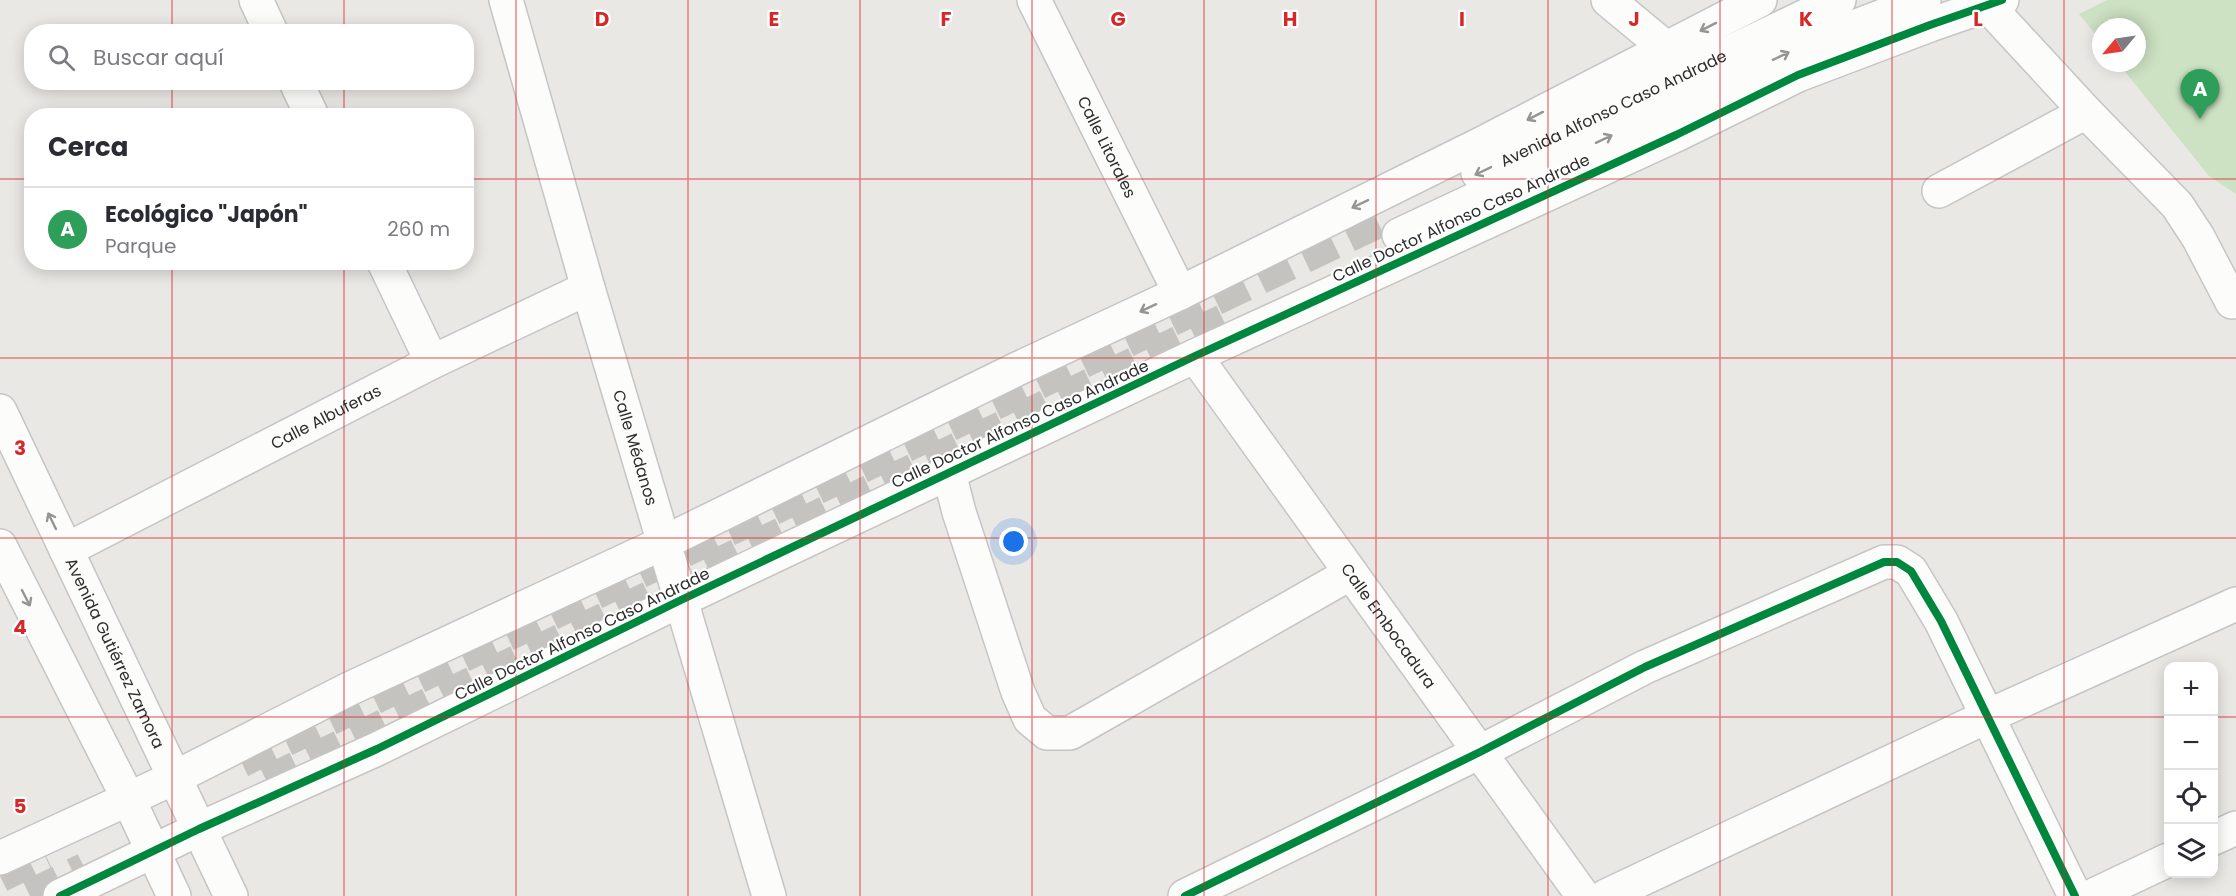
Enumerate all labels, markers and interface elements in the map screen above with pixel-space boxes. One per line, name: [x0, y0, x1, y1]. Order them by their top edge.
text: D: [595, 5, 609, 33]
text: E: [769, 5, 779, 33]
text: F: [941, 5, 952, 33]
text: G: [1110, 5, 1126, 33]
text: H: [1283, 5, 1297, 33]
text: I: [1459, 5, 1465, 33]
text: J: [1628, 5, 1640, 33]
text: K: [1799, 5, 1813, 33]
text: L: [1973, 5, 1983, 33]
north arrow: [2092, 18, 2146, 72]
one-way arrow: [1700, 21, 1717, 33]
search box: [24, 24, 474, 90]
icon: search: [45, 41, 78, 74]
text: Buscar aquí: [93, 42, 224, 73]
street label: Avenida Alfonso Caso Andrade: [1496, 44, 1730, 172]
one-way arrow: [1771, 50, 1789, 62]
pin: A: [2180, 70, 2220, 119]
street label: Calle Litorales: [1072, 92, 1142, 202]
one-way arrow: [1526, 111, 1544, 123]
text: Cerca: [48, 129, 128, 165]
one-way arrow: [1595, 133, 1613, 145]
street label: Calle Doctor Alfonso Caso Andrade: [1329, 148, 1593, 288]
one-way arrow: [1475, 165, 1493, 177]
text: Ecológico "Japón": [105, 199, 308, 230]
one-way arrow: [1352, 199, 1370, 210]
text: A: [60, 215, 75, 243]
text: 260 m: [387, 215, 450, 243]
text: Parque: [105, 232, 176, 260]
one-way arrow: [1139, 303, 1157, 315]
street label: Calle Doctor Alfonso Caso Andrade: [888, 354, 1152, 494]
street label: Calle Albuferas: [266, 379, 385, 455]
street label: Calle Médanos: [607, 387, 664, 508]
text: 3: [14, 434, 26, 462]
one-way arrow: [46, 512, 58, 530]
your location: [999, 527, 1028, 556]
street label: Avenida Gutiérrez Zamora: [60, 554, 170, 752]
street label: Calle Embocadura: [1336, 558, 1442, 693]
street label: Calle Doctor Alfonso Caso Andrade: [450, 562, 714, 706]
one-way arrow: [20, 589, 32, 606]
text: 4: [13, 613, 27, 641]
map controls: [2164, 662, 2218, 878]
button: +: [2164, 662, 2218, 716]
button: −: [2164, 716, 2218, 770]
button: locate: [2164, 770, 2218, 824]
text: 5: [14, 792, 27, 820]
button: layers: [2164, 824, 2218, 878]

